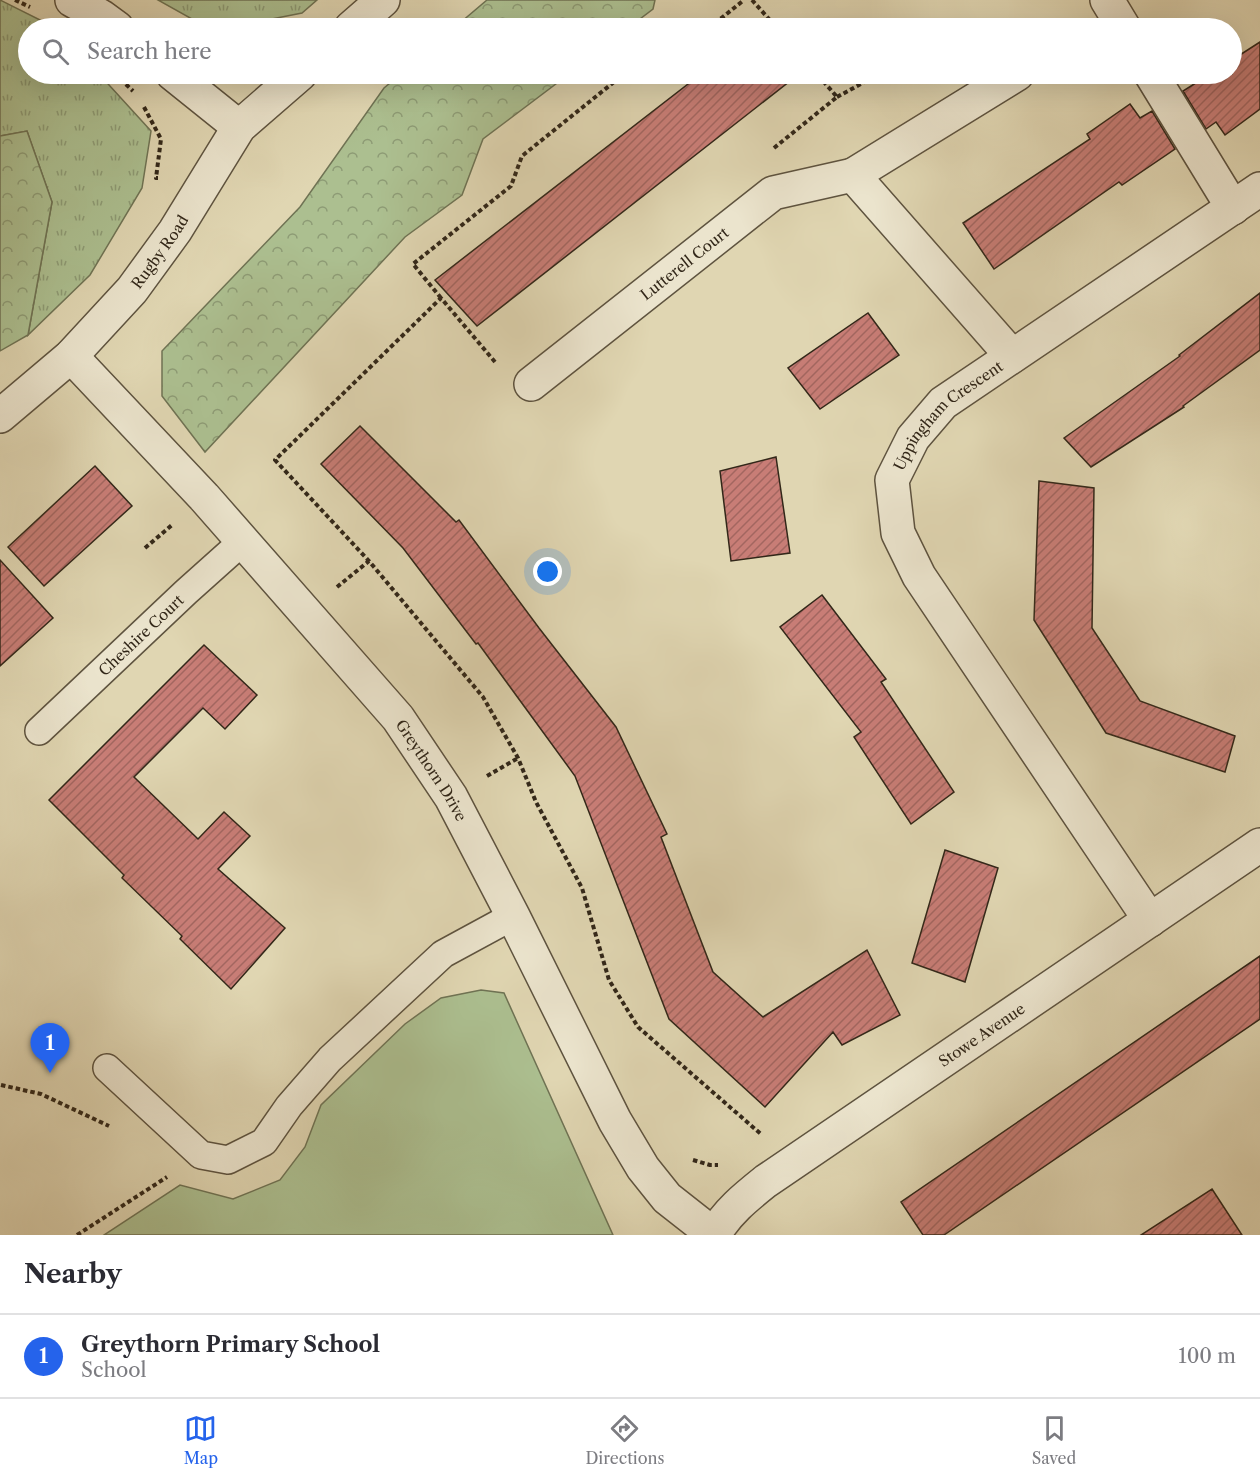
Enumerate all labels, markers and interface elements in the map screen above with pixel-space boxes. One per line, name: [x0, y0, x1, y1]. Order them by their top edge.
search box: [18, 18, 1242, 84]
icon: search: [39, 35, 72, 68]
text: Search here: [87, 38, 212, 65]
street label: Rugby Road: [127, 211, 192, 292]
street label: Lutterell Court: [636, 222, 733, 304]
street label: Uppingham Crescent: [889, 356, 1007, 473]
your location: [533, 557, 562, 586]
street label: Cheshire Court: [94, 590, 188, 680]
street label: Greythorn Drive: [392, 716, 471, 824]
street label: Stowe Avenue: [935, 998, 1028, 1071]
pin: 1: [31, 1024, 70, 1073]
text: Nearby: [24, 1258, 122, 1290]
text: Greythorn Primary School: [81, 1331, 380, 1358]
text: 1: [39, 1344, 48, 1368]
text: 100 m: [1178, 1344, 1236, 1368]
text: School: [81, 1358, 146, 1382]
tab: Map: [184, 1412, 218, 1468]
tab: Directions: [585, 1412, 664, 1468]
tab: Saved: [1032, 1412, 1076, 1468]

